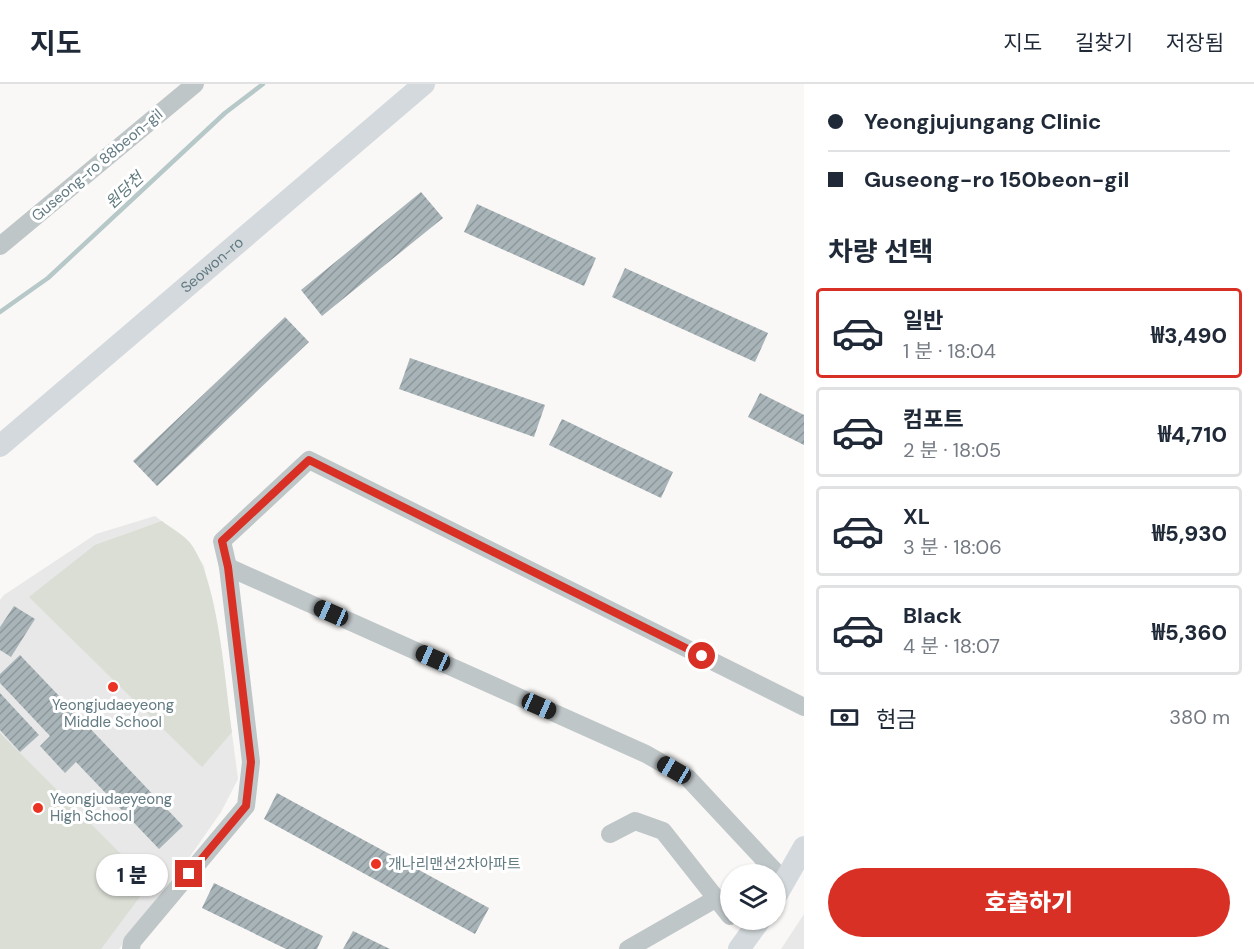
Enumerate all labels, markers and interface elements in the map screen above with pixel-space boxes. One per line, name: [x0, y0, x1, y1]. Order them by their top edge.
text: 지도: [30, 25, 82, 62]
text: 지도: [1003, 29, 1042, 57]
text: 길찾기: [1075, 29, 1133, 57]
text: 저장됨: [1166, 29, 1224, 57]
street label: Guseong-ro 88beon-gil: [27, 104, 167, 226]
text: Yeongjujungang Clinic: [864, 107, 1101, 136]
text: Guseong-ro 150beon-gil: [864, 165, 1129, 194]
water label: 원당천: [101, 166, 149, 213]
street label: Seowon-ro: [176, 232, 248, 297]
text: 차량 선택: [828, 234, 934, 269]
icon: car: [831, 306, 885, 360]
text: 일반: [903, 306, 943, 335]
text: ₩3,490: [1151, 321, 1227, 350]
text: 1 분 · 18:04: [903, 338, 996, 364]
icon: car: [831, 405, 885, 459]
text: 컴포트: [903, 405, 964, 434]
text: ₩4,710: [1158, 420, 1227, 449]
text: 2 분 · 18:05: [903, 437, 1001, 463]
text: XL: [903, 502, 930, 531]
icon: car: [831, 504, 885, 558]
text: ₩5,930: [1152, 519, 1227, 548]
text: 3 분 · 18:06: [903, 534, 1002, 560]
car: [311, 597, 351, 629]
text: Black: [903, 601, 962, 630]
icon: car: [831, 603, 885, 657]
text: ₩5,360: [1152, 618, 1227, 647]
text: 4 분 · 18:07: [903, 633, 1000, 659]
car: [413, 642, 453, 674]
route start: [688, 642, 715, 669]
marker: Yeongjudaeyeong Middle School: [106, 680, 120, 694]
car: [519, 690, 559, 722]
place label: Yeongjudaeyeong Middle School: [52, 695, 174, 732]
icon: cash: [828, 701, 861, 734]
text: 380 m: [1169, 704, 1230, 730]
text: 현금: [876, 705, 916, 734]
car: [654, 753, 694, 787]
place label: Yeongjudaeyeong High School: [50, 789, 172, 826]
marker: Yeongjudaeyeong High School: [31, 801, 45, 815]
callout: 1 분: [96, 853, 168, 895]
place label: 개나리맨션2차아파트: [388, 854, 521, 874]
marker: 개나리맨션2차아파트: [369, 857, 383, 871]
route end: [175, 860, 202, 887]
text: 1 분: [117, 862, 147, 888]
map controls: [720, 864, 786, 930]
button: layers: [720, 864, 786, 930]
button: 호출하기: [828, 868, 1230, 937]

